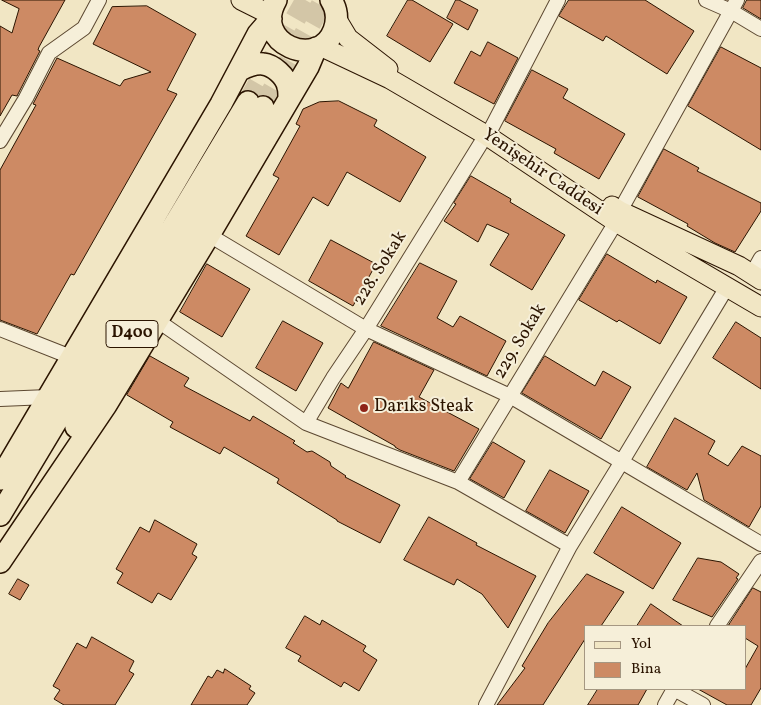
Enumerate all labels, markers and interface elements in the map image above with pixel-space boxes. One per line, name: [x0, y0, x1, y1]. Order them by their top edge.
street label: Yenişehir Caddesi: [478, 125, 606, 221]
street label: 228. Sokak: [350, 228, 412, 310]
street label: 229. Sokak: [490, 300, 552, 384]
road number: D400: [106, 320, 158, 348]
place label: Darıks Steak: [374, 397, 474, 419]
marker: Darıks Steak: [358, 402, 370, 414]
legend: [584, 625, 746, 690]
text: Yol: [631, 634, 651, 655]
text: Bina: [631, 659, 661, 680]

